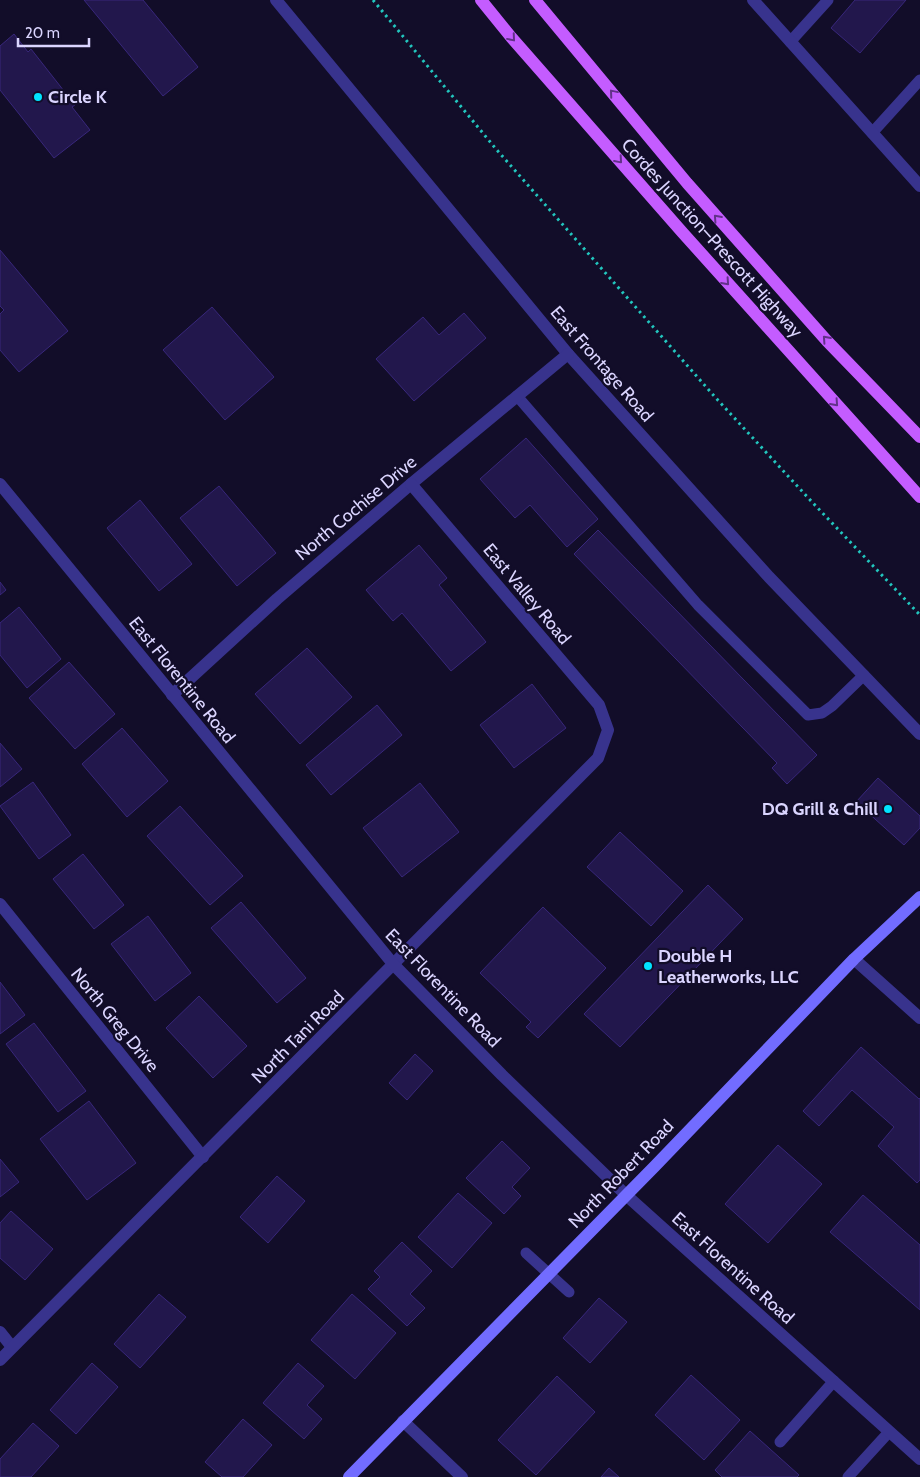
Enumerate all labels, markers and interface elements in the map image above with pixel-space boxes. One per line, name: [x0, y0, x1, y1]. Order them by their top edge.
scale bar: [18, 15, 89, 47]
text: 20 m: [25, 24, 60, 42]
one-way arrow: [506, 32, 515, 41]
place label: Circle K: [48, 86, 108, 108]
one-way arrow: [609, 90, 618, 99]
marker: Circle K: [32, 91, 44, 103]
street label: Cordes Junction–Prescott Highway: [617, 134, 807, 342]
one-way arrow: [613, 155, 622, 164]
one-way arrow: [714, 214, 723, 223]
one-way arrow: [721, 276, 729, 285]
street label: East Frontage Road: [546, 302, 658, 426]
one-way arrow: [823, 335, 832, 344]
one-way arrow: [829, 398, 838, 407]
street label: North Cochise Drive: [291, 451, 421, 565]
street label: East Valley Road: [478, 539, 576, 649]
street label: East Florentine Road: [124, 612, 240, 748]
place label: DQ Grill & Chill: [762, 798, 878, 820]
marker: DQ Grill & Chill: [882, 803, 894, 815]
street label: East Florentine Road: [381, 924, 505, 1052]
place label: Double H Leatherworks, LLC: [658, 945, 799, 988]
marker: Double H Leatherworks, LLC: [642, 960, 654, 972]
street label: North Greg Drive: [66, 963, 164, 1077]
street label: North Tani Road: [247, 986, 349, 1088]
street label: North Robert Road: [564, 1115, 678, 1233]
street label: East Florentine Road: [667, 1207, 799, 1329]

